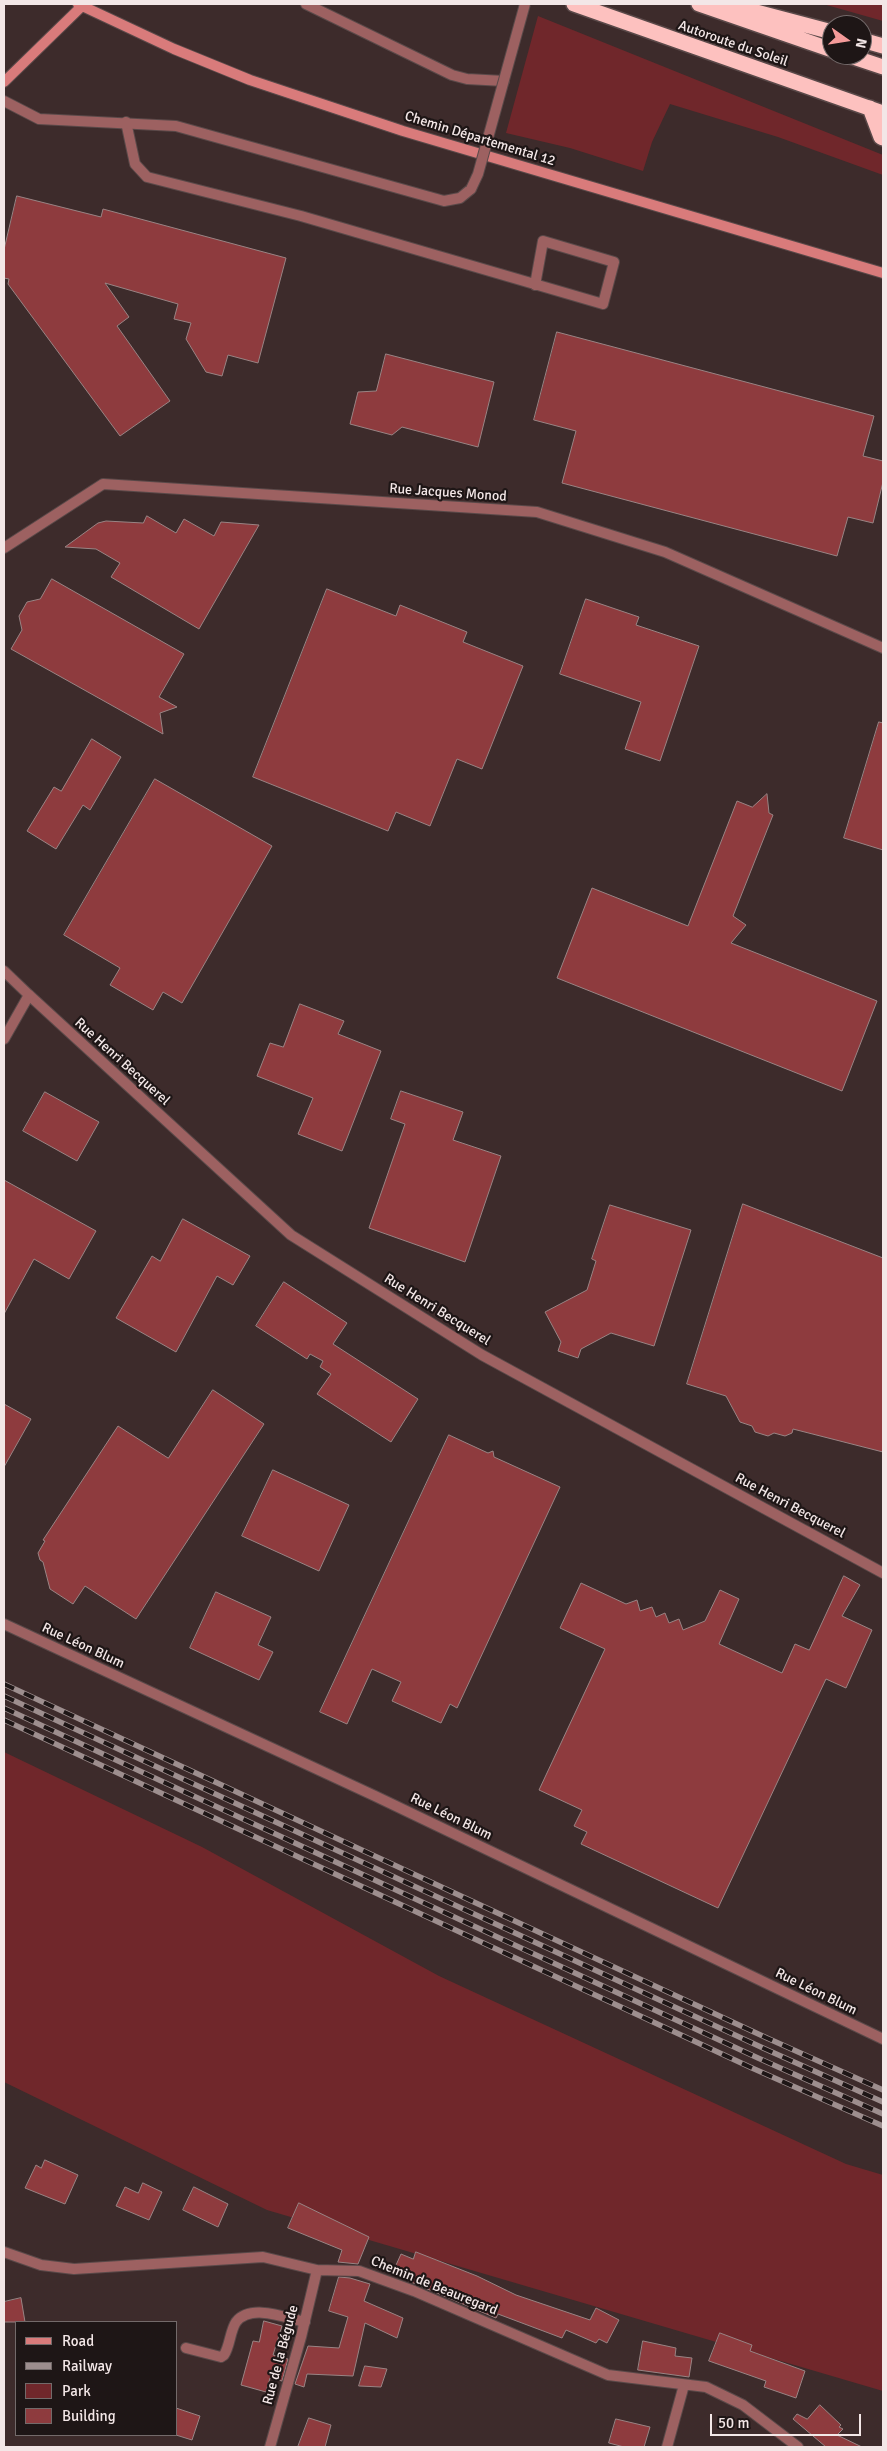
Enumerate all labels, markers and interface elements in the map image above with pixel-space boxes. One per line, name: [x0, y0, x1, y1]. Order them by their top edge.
north arrow: [822, 15, 872, 65]
street label: Autoroute du Soleil: [676, 17, 790, 71]
text: N: [852, 37, 871, 50]
street label: Chemin Départemental 12: [403, 108, 557, 170]
street label: Rue Jacques Monod: [389, 481, 507, 505]
street label: Rue Henri Becquerel: [71, 1015, 173, 1109]
street label: Rue Henri Becquerel: [381, 1270, 493, 1350]
street label: Rue Henri Becquerel: [732, 1470, 848, 1542]
street label: Rue Léon Blum: [39, 1620, 127, 1672]
street label: Rue Léon Blum: [407, 1790, 495, 1844]
street label: Rue Léon Blum: [772, 1965, 860, 2019]
street label: Chemin de Beauregard: [368, 2253, 500, 2319]
street label: Rue de la Bégude: [260, 2303, 302, 2407]
legend: [15, 2321, 178, 2436]
text: Road: [62, 2332, 94, 2350]
text: Railway: [62, 2357, 112, 2375]
text: Park: [62, 2382, 91, 2400]
scale bar: [712, 2404, 863, 2436]
text: Building: [62, 2407, 116, 2425]
text: 50 m: [718, 2414, 749, 2432]

